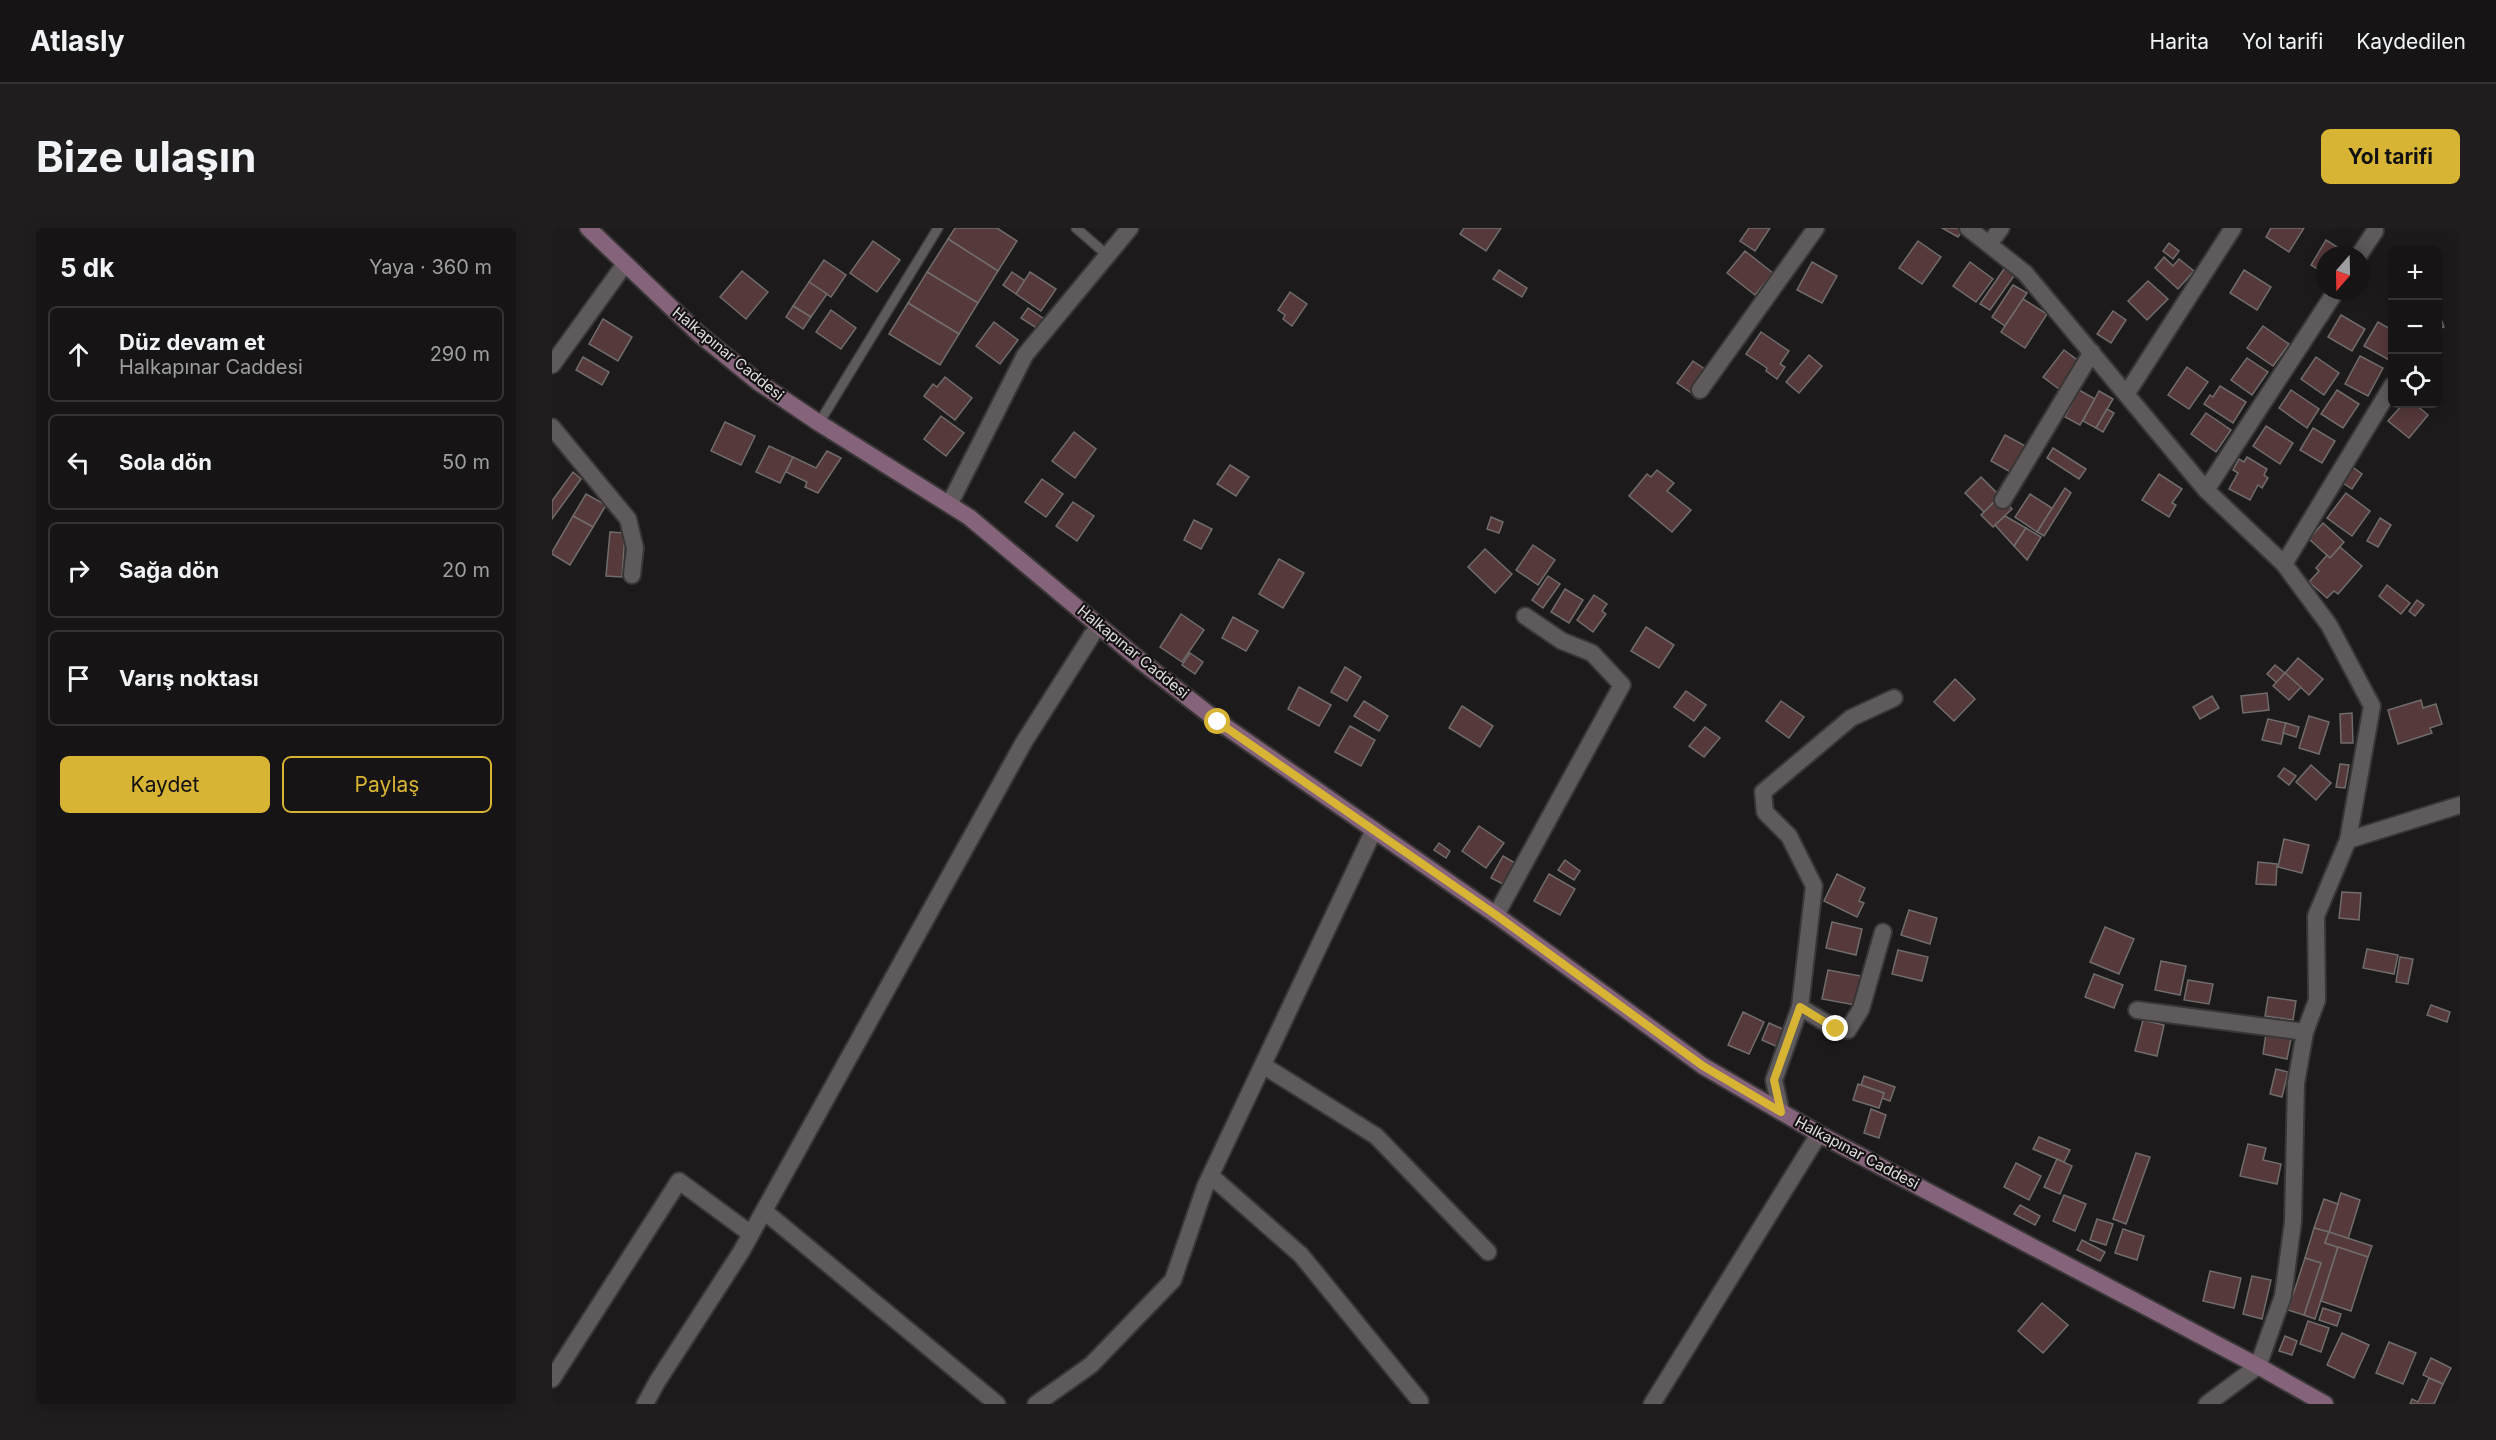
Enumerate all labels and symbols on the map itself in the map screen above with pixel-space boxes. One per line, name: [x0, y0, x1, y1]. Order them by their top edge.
north arrow: [2316, 246, 2370, 300]
street label: Halkapınar Caddesi: [669, 303, 788, 404]
street label: Halkapınar Caddesi: [1074, 601, 1193, 702]
route start: [1204, 708, 1230, 734]
route end: [1822, 1015, 1848, 1041]
street label: Halkapınar Caddesi: [1792, 1112, 1923, 1193]

